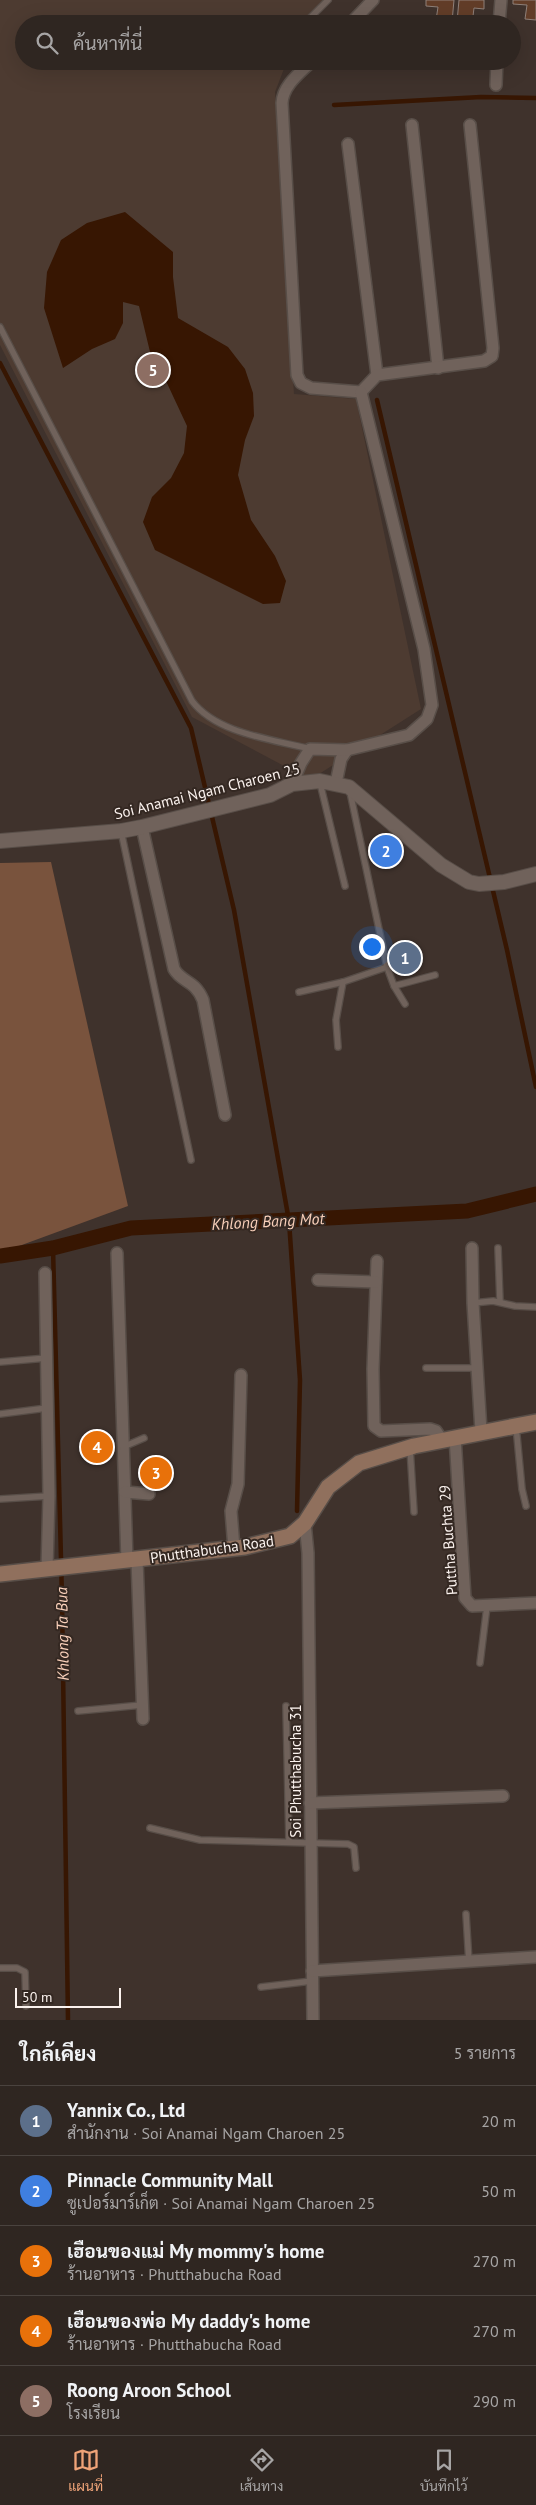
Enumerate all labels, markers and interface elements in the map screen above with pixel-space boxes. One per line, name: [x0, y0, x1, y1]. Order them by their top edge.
search box: [15, 15, 521, 70]
icon: search: [33, 29, 61, 57]
text: ค้นหาที่นี่: [73, 31, 142, 55]
pin: 5: [137, 351, 169, 389]
street label: Soi Anamai Ngam Charoen 25: [112, 759, 302, 823]
pin: 2: [370, 832, 402, 870]
your location: [359, 934, 385, 960]
pin: 1: [389, 939, 421, 977]
water label: Khlong Bang Mot: [211, 1208, 326, 1234]
pin: 4: [81, 1428, 113, 1466]
pin: 3: [140, 1454, 172, 1492]
street label: Puttha Buchta 29: [435, 1484, 461, 1596]
street label: Phutthabucha Road: [149, 1531, 275, 1567]
water label: Khlong Ta Bua: [51, 1587, 73, 1681]
street label: Soi Phutthabucha 31: [286, 1704, 305, 1838]
scale bar: [15, 1985, 121, 2008]
text: 50 m: [22, 1988, 52, 2006]
text: ใกล้เคียง: [20, 2040, 96, 2067]
text: 5 รายการ: [454, 2043, 516, 2063]
text: Yannix Co., Ltd: [67, 2098, 185, 2122]
text: 1: [31, 2111, 41, 2131]
text: 20 m: [481, 2111, 516, 2131]
text: สำนักงาน · Soi Anamai Ngam Charoen 25: [67, 2123, 345, 2143]
text: Pinnacle Community Mall: [67, 2168, 273, 2192]
text: 2: [31, 2181, 41, 2201]
text: 50 m: [481, 2181, 516, 2201]
text: ซูเปอร์มาร์เก็ต · Soi Anamai Ngam Charoen 25: [67, 2193, 375, 2213]
text: เฮือนของแม่ My mommy's home: [67, 2239, 324, 2263]
text: 3: [31, 2251, 41, 2271]
text: 270 m: [473, 2251, 516, 2271]
text: ร้านอาหาร · Phutthabucha Road: [67, 2264, 282, 2284]
text: เฮือนของพ่อ My daddy's home: [67, 2309, 310, 2333]
text: 4: [31, 2321, 41, 2341]
text: 270 m: [473, 2321, 516, 2341]
text: ร้านอาหาร · Phutthabucha Road: [67, 2334, 282, 2354]
text: Roong Aroon School: [67, 2378, 231, 2402]
text: 5: [31, 2391, 41, 2411]
text: 290 m: [473, 2391, 516, 2411]
text: โรงเรียน: [67, 2403, 120, 2423]
tab: แผนที่: [68, 2446, 103, 2495]
tab: เส้นทาง: [240, 2446, 283, 2495]
tab: บันทึกไว้: [420, 2446, 468, 2495]

